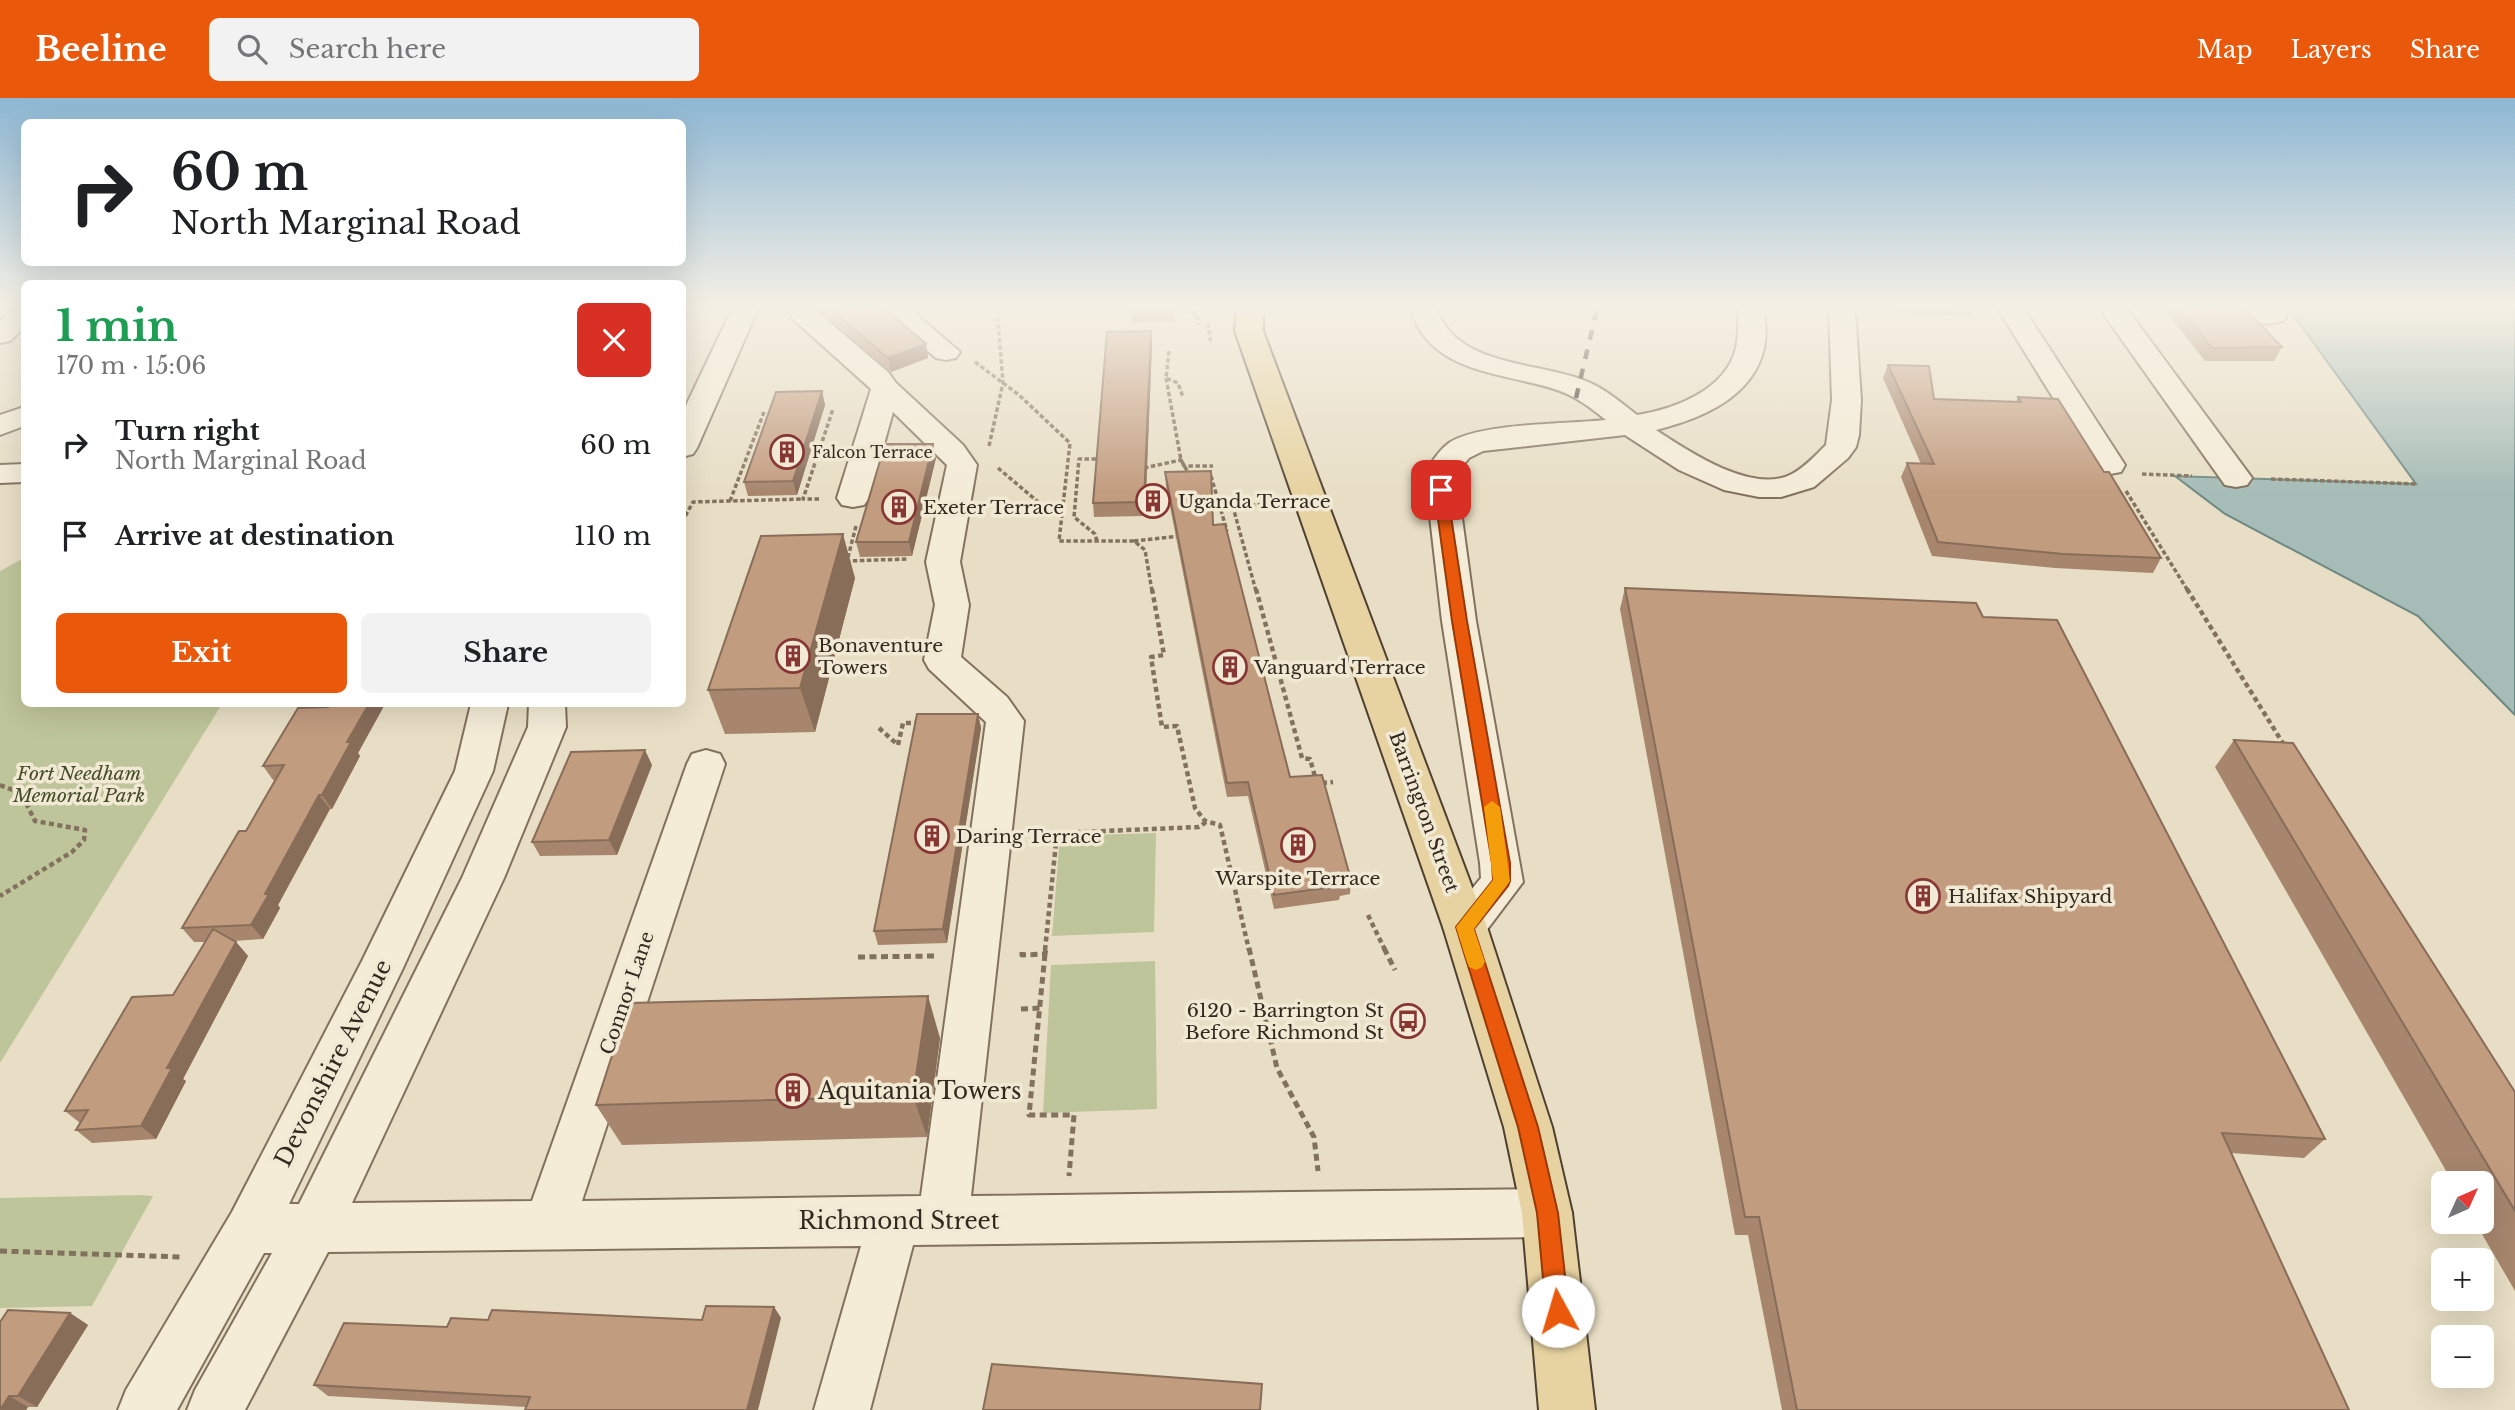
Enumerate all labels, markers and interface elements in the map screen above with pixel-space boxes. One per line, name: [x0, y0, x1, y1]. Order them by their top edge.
search box: [209, 18, 699, 81]
text: Beeline: [35, 29, 167, 70]
icon: search: [233, 30, 271, 68]
text: Search here: [289, 33, 446, 65]
text: Map: [2197, 35, 2253, 64]
text: Layers: [2291, 35, 2372, 64]
text: Share: [2410, 35, 2480, 64]
text: 60 m: [171, 142, 308, 203]
icon: right: [56, 147, 147, 238]
text: North Marginal Road: [171, 203, 521, 243]
text: 1 min: [56, 300, 178, 352]
button: close: [577, 303, 651, 377]
text: 170 m · 15:06: [56, 352, 206, 380]
text: Turn right: [115, 415, 260, 447]
icon: right: [56, 426, 94, 464]
text: 60 m: [580, 429, 651, 461]
building icon: Falcon Terrace: [768, 433, 806, 471]
place label: Falcon Terrace: [812, 442, 933, 462]
text: North Marginal Road: [115, 447, 366, 475]
pin: [1411, 460, 1471, 520]
icon: arrive: [1422, 471, 1460, 509]
building icon: Uganda Terrace: [1134, 482, 1172, 520]
building icon: Exeter Terrace: [880, 488, 918, 526]
place label: Uganda Terrace: [1178, 490, 1331, 513]
place label: Exeter Terrace: [923, 496, 1064, 519]
icon: arrive: [56, 517, 94, 555]
text: Arrive at destination: [115, 520, 395, 552]
text: 110 m: [574, 520, 651, 552]
button: Exit: [56, 613, 347, 693]
button: Share: [361, 613, 651, 693]
place label: Bonaventure Towers: [818, 634, 943, 679]
building icon: Bonaventure Towers: [774, 637, 812, 675]
building icon: Vanguard Terrace: [1211, 648, 1249, 686]
place label: Vanguard Terrace: [1253, 656, 1426, 679]
street label: Barrington Street: [1384, 728, 1464, 896]
park label: Fort Needham Memorial Park: [12, 762, 145, 807]
building icon: Daring Terrace: [913, 817, 951, 855]
place label: Daring Terrace: [956, 825, 1102, 848]
building icon: Warspite Terrace: [1279, 826, 1317, 864]
place label: Warspite Terrace: [1214, 867, 1381, 890]
building icon: Halifax Shipyard: [1904, 877, 1942, 915]
place label: Halifax Shipyard: [1948, 885, 2113, 908]
street label: Connor Lane: [595, 928, 659, 1058]
street label: Devonshire Avenue: [269, 955, 397, 1171]
place label: 6120 - Barrington St Before Richmond St: [1185, 999, 1385, 1044]
bus stop icon: 6120 - Barrington St Before Richmond St: [1389, 1002, 1427, 1040]
building icon: Aquitania Towers: [774, 1072, 812, 1110]
place label: Aquitania Towers: [817, 1077, 1021, 1105]
north arrow: [2431, 1171, 2494, 1234]
map controls: [2431, 1171, 2494, 1388]
street label: Richmond Street: [799, 1207, 1000, 1235]
button: +: [2431, 1248, 2494, 1311]
position arrow: [1521, 1274, 1595, 1348]
button: −: [2431, 1325, 2494, 1388]

